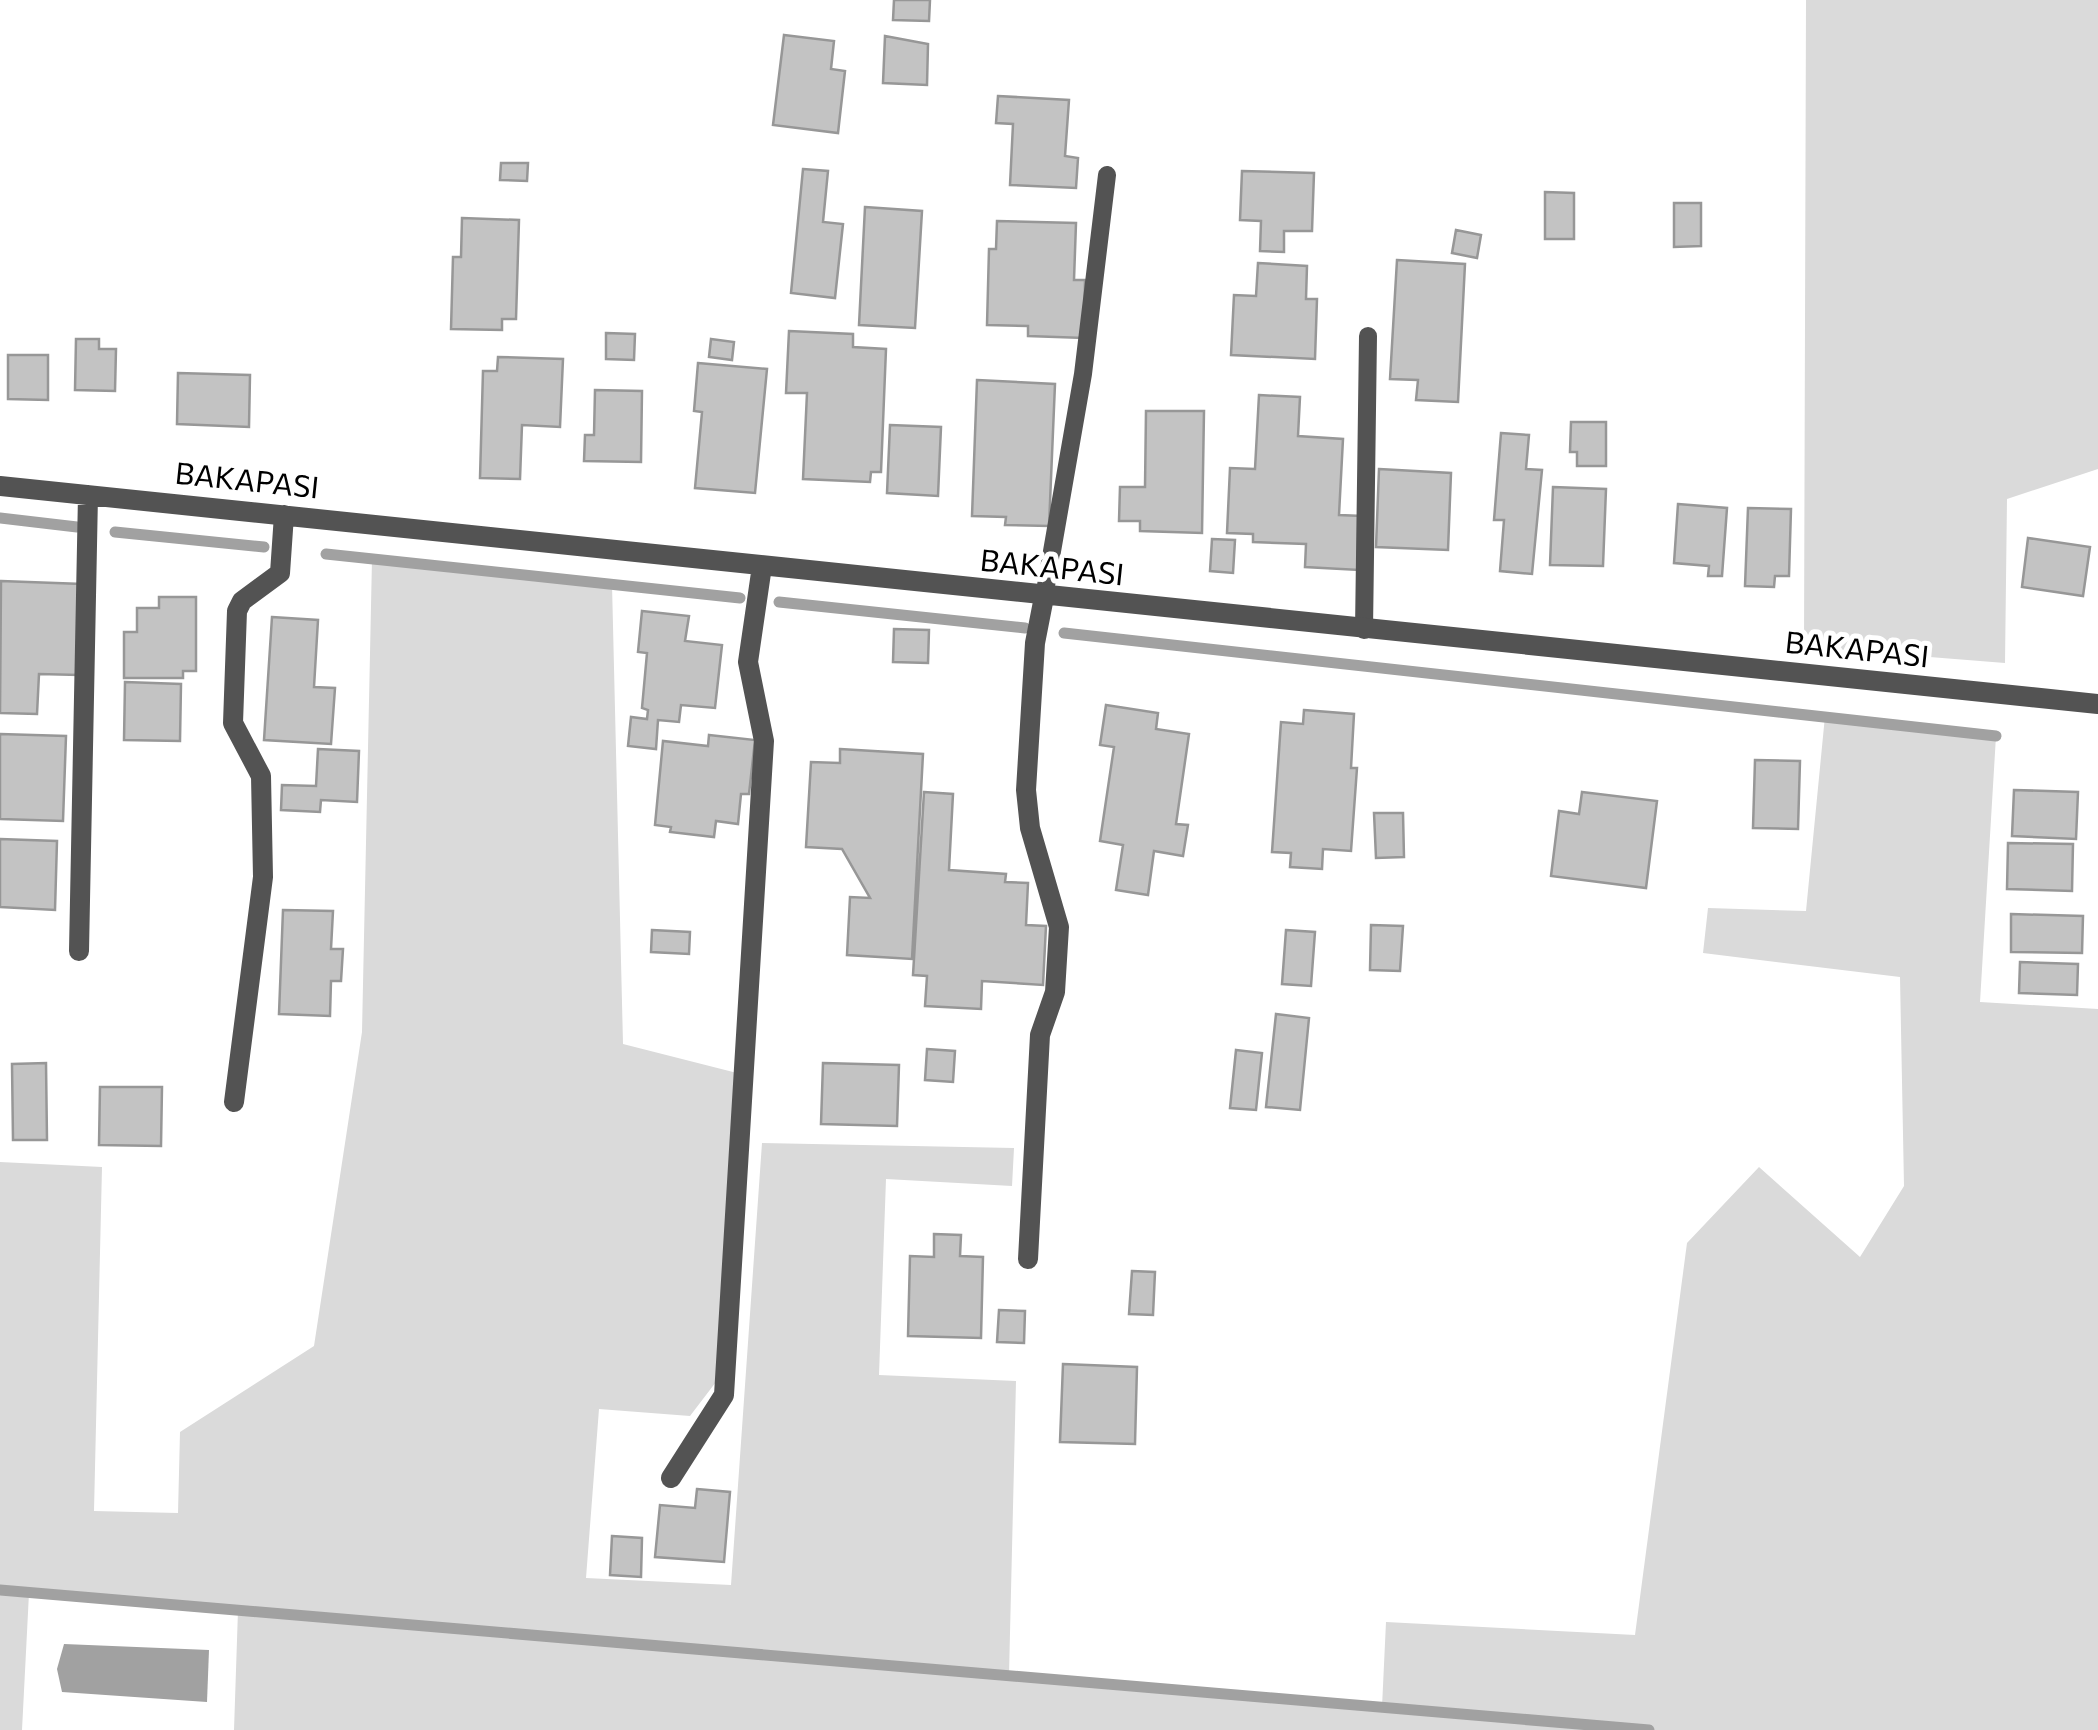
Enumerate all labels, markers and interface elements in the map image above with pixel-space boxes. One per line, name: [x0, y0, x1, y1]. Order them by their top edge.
street label: BAKAPASI: [173, 453, 321, 504]
street label: BAKAPASI: [978, 540, 1126, 591]
street label: BAKAPASI: [1783, 622, 1931, 673]

